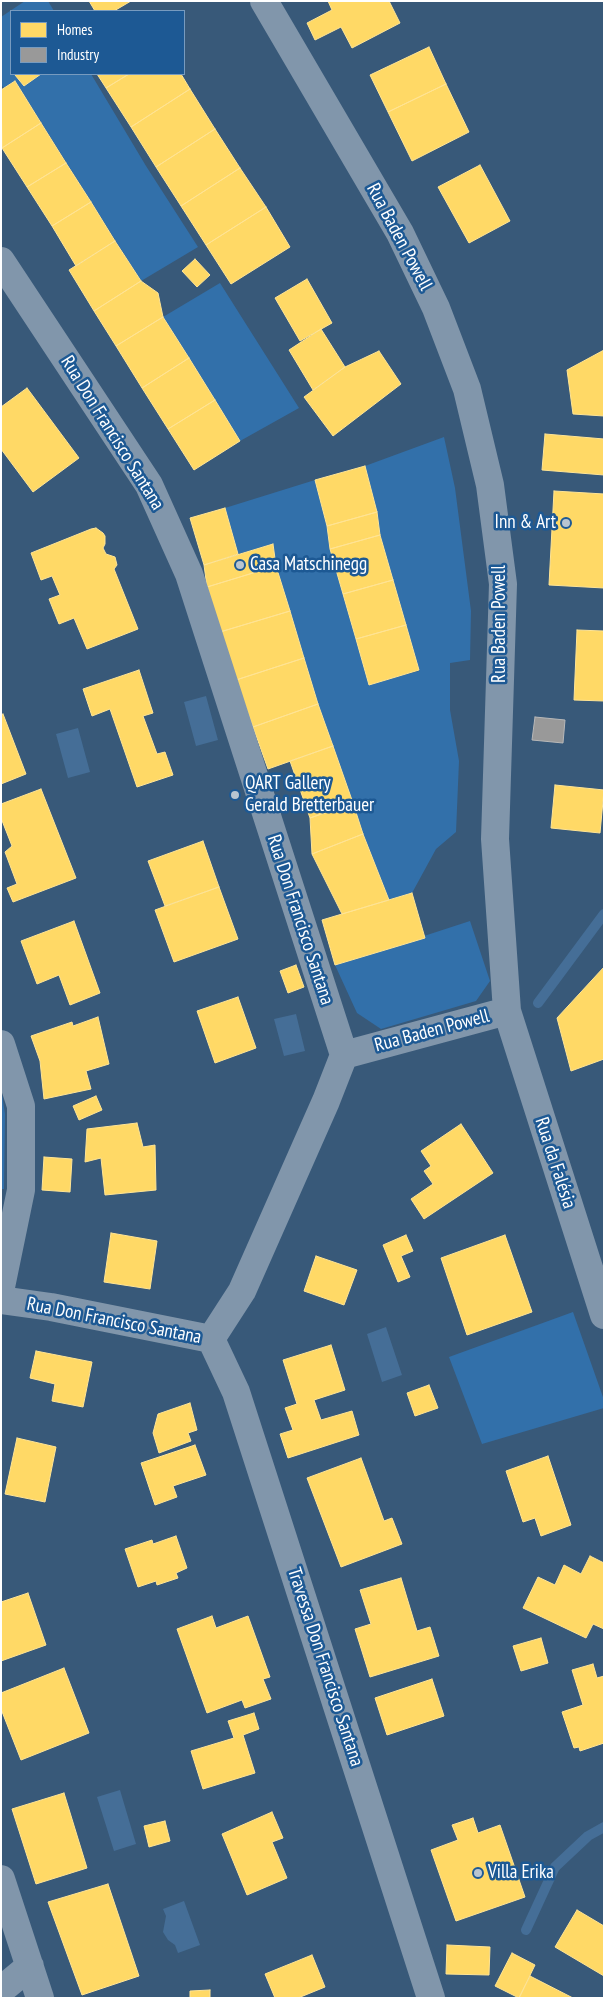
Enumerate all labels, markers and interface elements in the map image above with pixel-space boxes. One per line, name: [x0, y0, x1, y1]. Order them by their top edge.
legend: [10, 10, 185, 75]
text: Homes: [57, 20, 93, 39]
text: Industry: [57, 45, 99, 64]
street label: Rua Baden Powell: [361, 180, 437, 294]
street label: Rua Don Francisco Santana: [55, 352, 169, 514]
place label: Inn & Art: [494, 512, 556, 534]
marker: Inn & Art: [560, 517, 572, 529]
place label: Casa Matschinegg: [250, 554, 367, 576]
marker: Casa Matschinegg: [234, 559, 246, 571]
street label: Rua Baden Powell: [489, 565, 511, 683]
place label: QART Gallery Gerald Bretterbauer: [245, 773, 374, 817]
marker: QART Gallery Gerald Bretterbauer: [229, 789, 241, 801]
street label: Rua Don Francisco Santana: [262, 832, 338, 1008]
street label: Rua Baden Powell: [372, 1005, 492, 1057]
street label: Rua da Falésia: [530, 1114, 580, 1212]
street label: Rua Don Francisco Santana: [25, 1293, 203, 1349]
street label: Travessa Don Francisco Santana: [282, 1565, 368, 1769]
place label: Villa Erika: [488, 1862, 554, 1884]
marker: Villa Erika: [472, 1867, 484, 1879]

